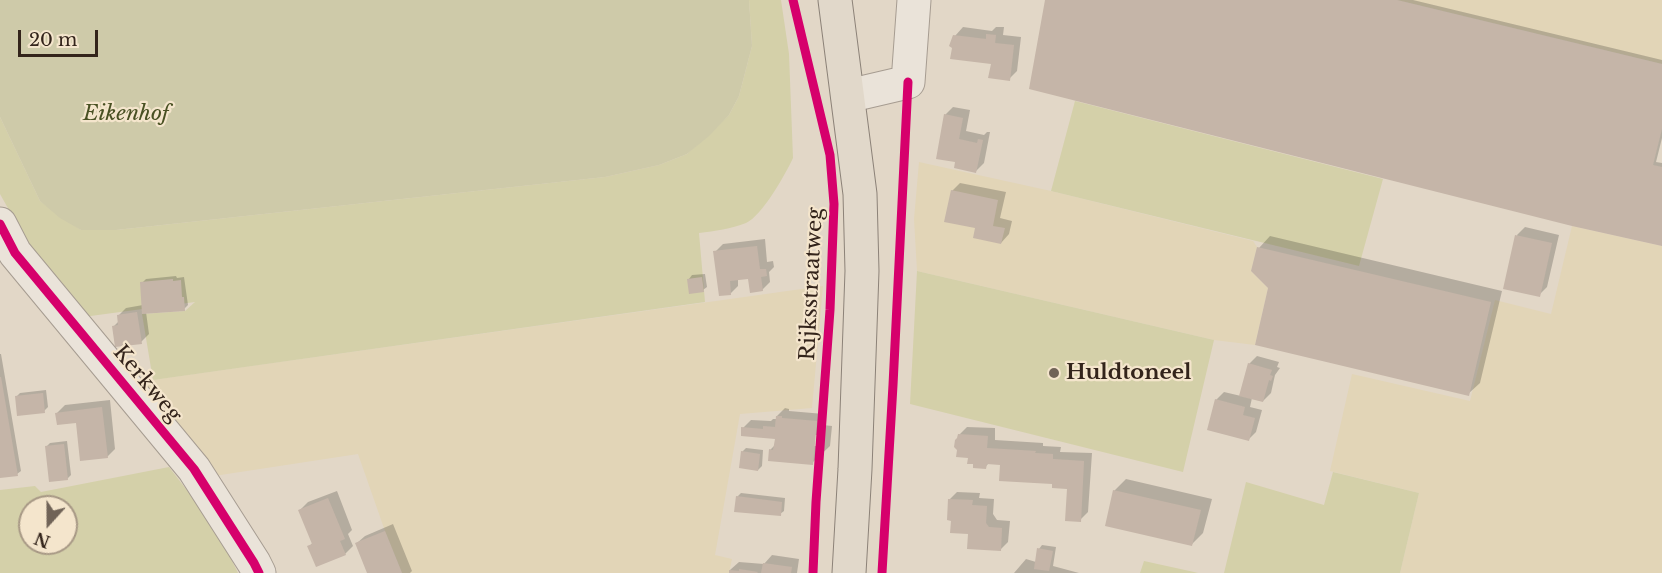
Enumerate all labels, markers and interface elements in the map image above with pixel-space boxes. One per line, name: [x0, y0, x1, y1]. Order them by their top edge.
scale bar: [21, 18, 100, 56]
text: 20 m: [29, 29, 77, 51]
park label: Eikenhof: [83, 101, 169, 127]
street label: Rijksstraatweg: [795, 207, 829, 361]
street label: Kerkweg: [107, 340, 187, 428]
place label: Huldtoneel: [1066, 360, 1191, 386]
marker: Huldtoneel: [1047, 366, 1061, 380]
north arrow: [18, 495, 78, 555]
text: N: [32, 528, 53, 552]

